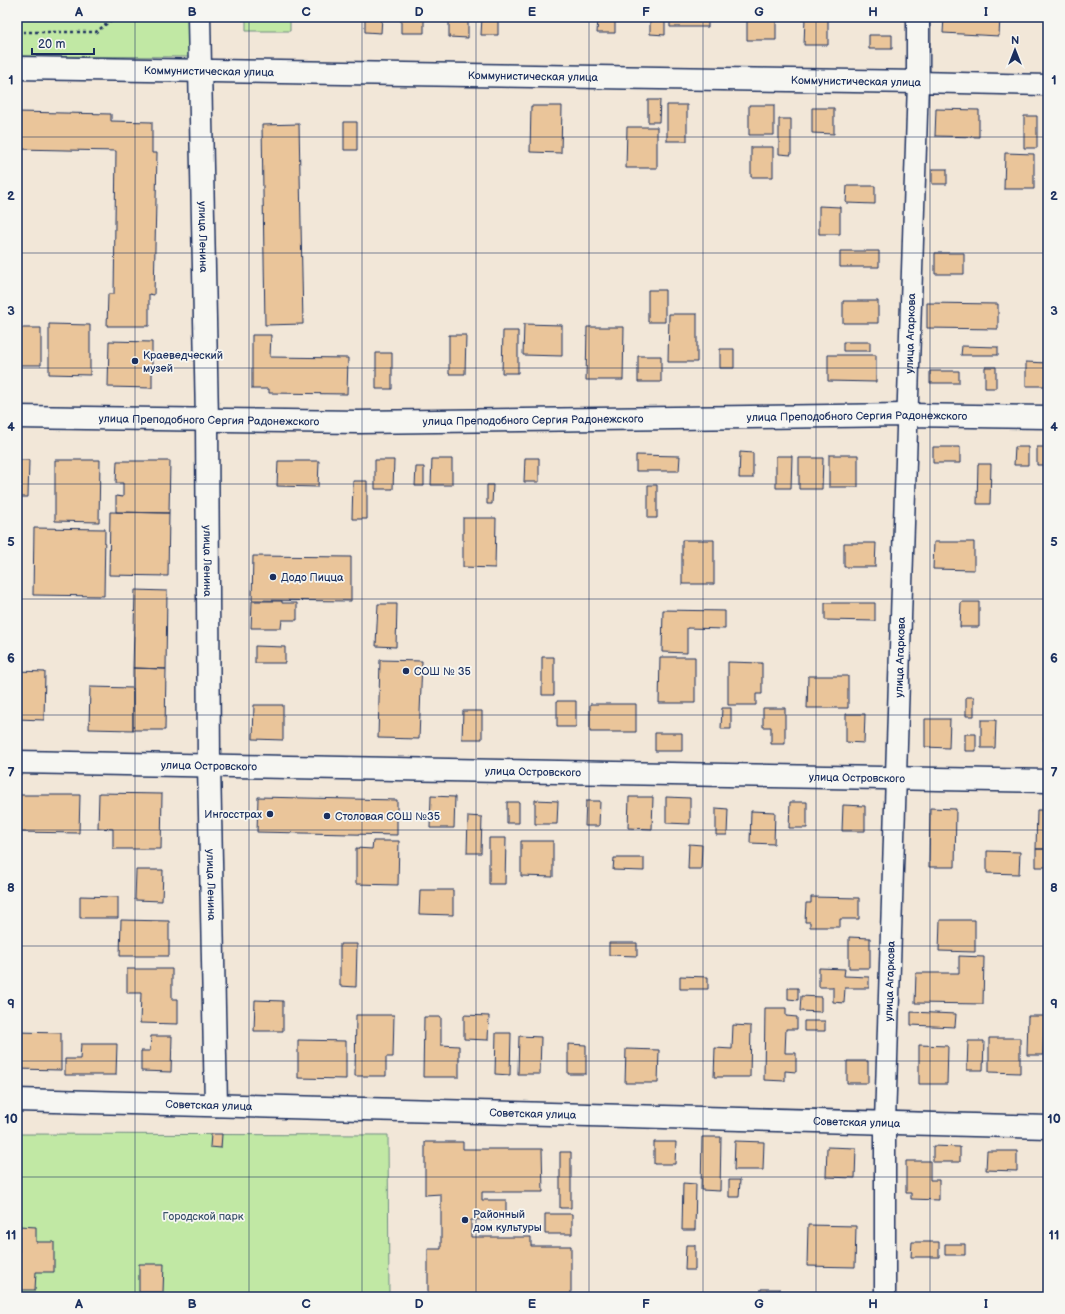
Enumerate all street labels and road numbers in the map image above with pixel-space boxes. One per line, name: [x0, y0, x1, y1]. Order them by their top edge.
street label: Коммунистическая улица: [144, 64, 275, 79]
street label: Коммунистическая улица: [468, 69, 599, 84]
street label: Коммунистическая улица: [791, 74, 922, 89]
street label: улица Ленина: [196, 201, 210, 273]
street label: улица Агаркова: [903, 292, 918, 374]
street label: улица Преподобного Сергия Радонежского: [746, 409, 968, 424]
street label: улица Преподобного Сергия Радонежского: [98, 412, 320, 428]
street label: улица Преподобного Сергия Радонежского: [422, 412, 644, 428]
street label: улица Ленина: [201, 525, 214, 597]
street label: улица Агаркова: [892, 616, 908, 698]
street label: улица Островского: [161, 759, 257, 773]
street label: улица Островского: [485, 765, 581, 779]
street label: улица Островского: [809, 771, 905, 785]
street label: улица Ленина: [204, 849, 218, 921]
street label: улица Агаркова: [882, 940, 898, 1022]
street label: Советская улица: [165, 1098, 253, 1113]
street label: Советская улица: [489, 1106, 577, 1122]
street label: Советская улица: [813, 1115, 901, 1130]

